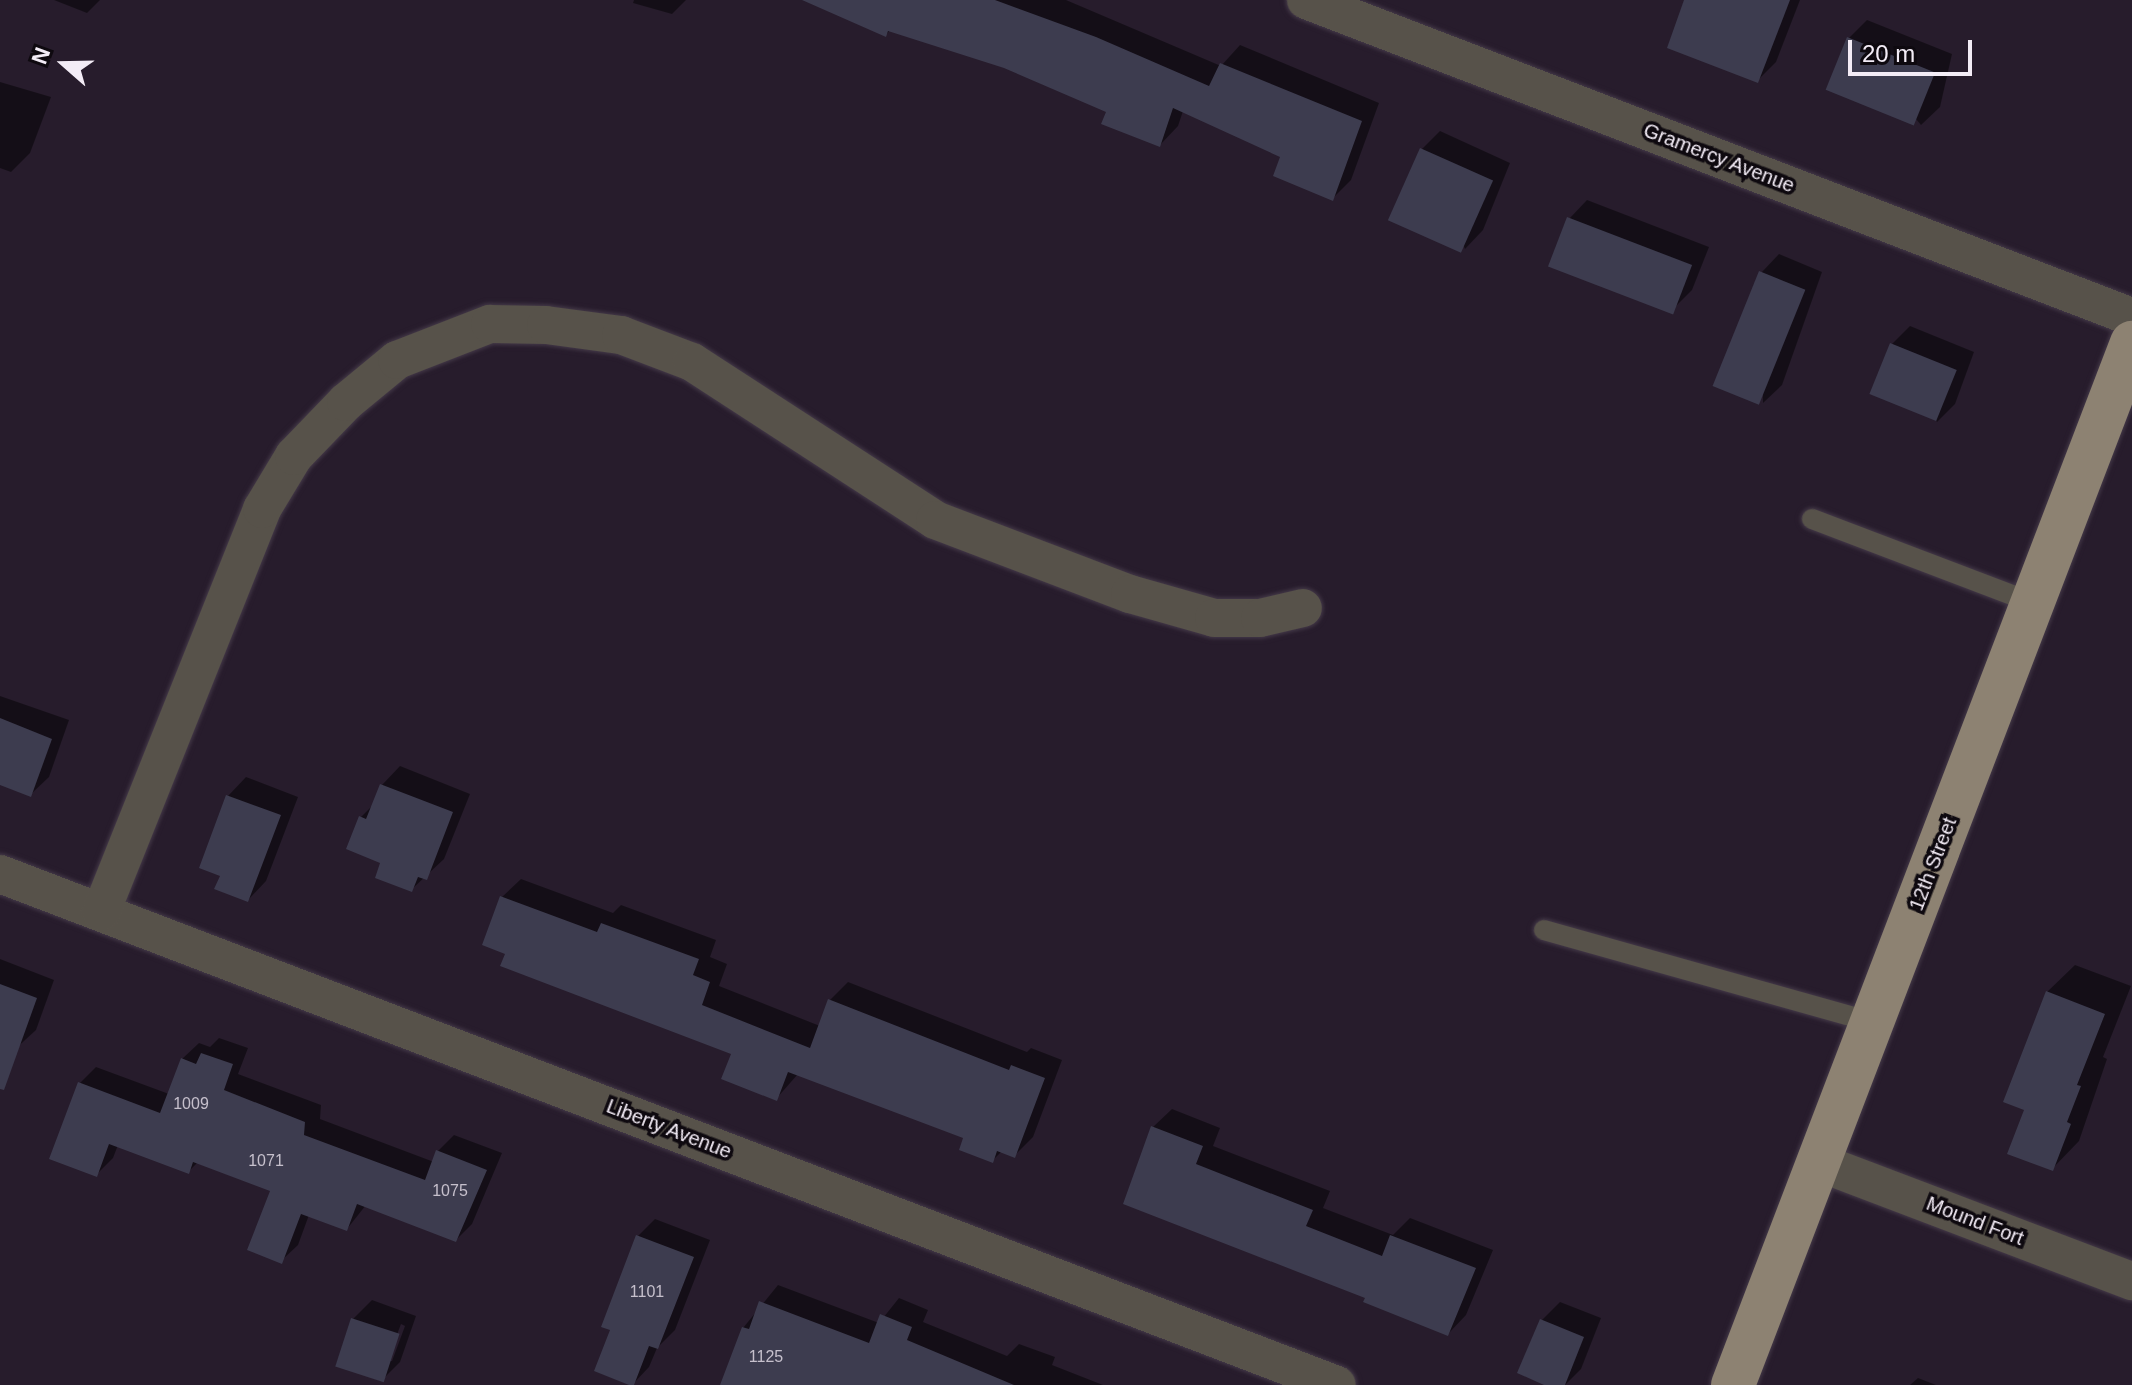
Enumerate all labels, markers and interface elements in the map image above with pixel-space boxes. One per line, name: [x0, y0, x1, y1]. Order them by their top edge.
north arrow: [24, 24, 104, 104]
scale bar: [1852, 24, 1976, 74]
text: 20 m: [1862, 40, 1915, 67]
text: N: [27, 44, 55, 67]
street label: Gramercy Avenue: [1640, 118, 1798, 198]
street label: 12th Street: [1904, 814, 1962, 914]
house number: 1009: [173, 1094, 209, 1114]
street label: Liberty Avenue: [603, 1094, 735, 1164]
house number: 1071: [248, 1151, 284, 1171]
house number: 1075: [432, 1181, 468, 1201]
street label: Mound Fort: [1923, 1191, 2027, 1251]
house number: 1101: [630, 1282, 664, 1302]
house number: 1125: [749, 1347, 783, 1367]

